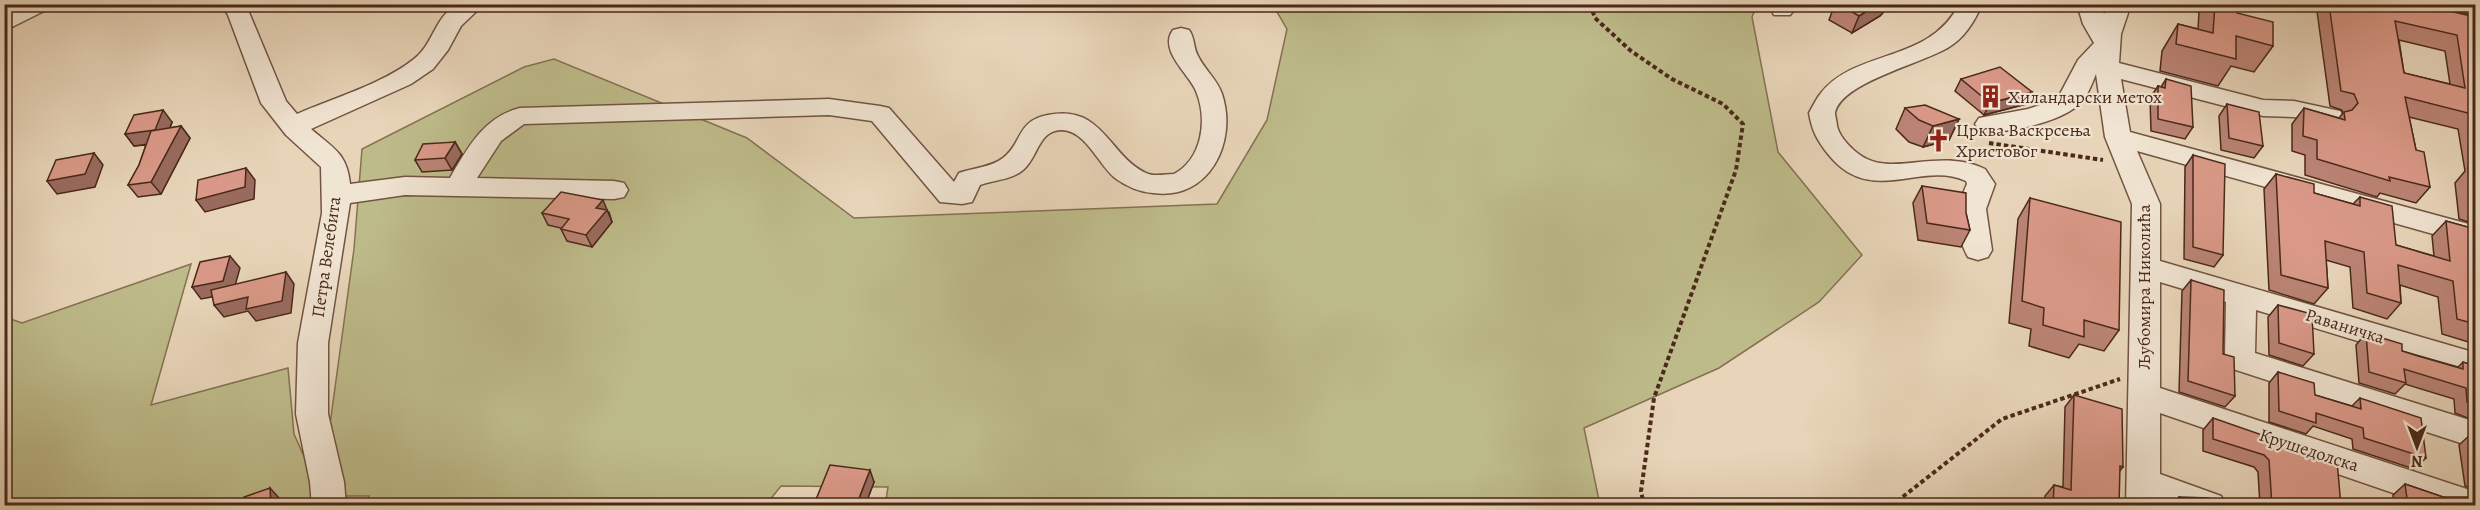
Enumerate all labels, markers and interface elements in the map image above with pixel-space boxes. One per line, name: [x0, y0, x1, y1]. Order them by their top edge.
building icon: Хиландарски метох: [1977, 84, 2003, 110]
place label: Хиландарски метох: [2008, 85, 2162, 109]
place label: Црква Васкрсења Христовог: [1956, 118, 2092, 163]
church icon: Црква Васкрсења Христовог: [1925, 127, 1951, 153]
street label: Петра Велебита: [306, 194, 346, 319]
street label: Љубомира Николића: [2132, 204, 2156, 370]
street label: Раваничка: [2302, 303, 2388, 350]
north arrow: [2387, 417, 2447, 477]
street label: Крушедолска: [2256, 423, 2363, 478]
text: N: [2411, 450, 2423, 472]

